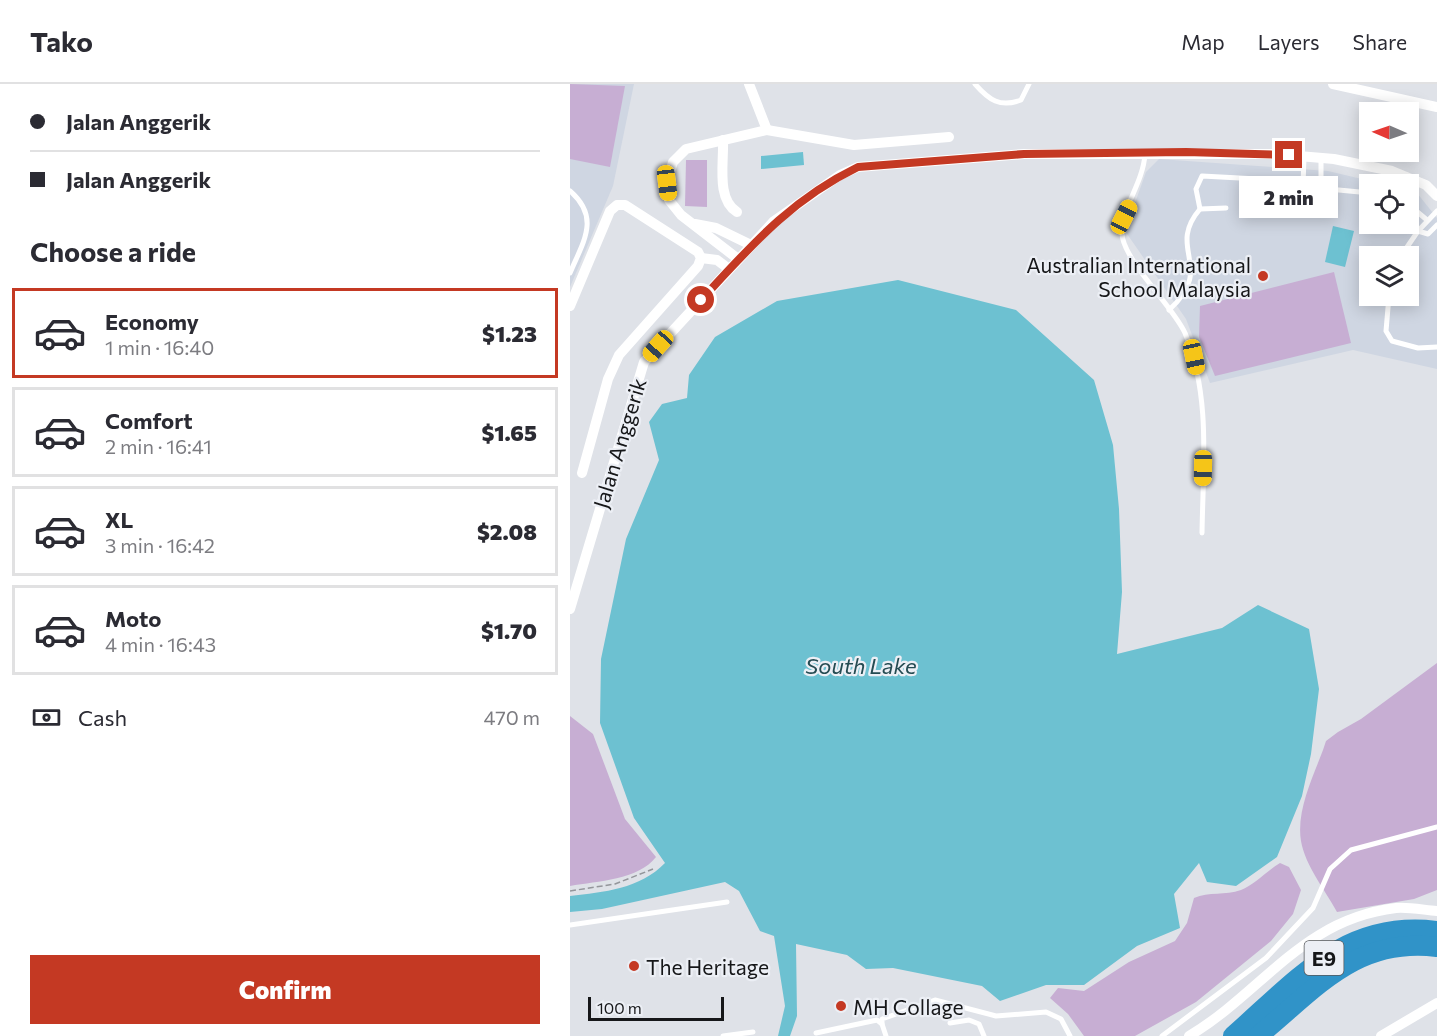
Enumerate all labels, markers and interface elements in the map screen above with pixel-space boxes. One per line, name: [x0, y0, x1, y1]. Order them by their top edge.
text: Tako: [30, 24, 93, 58]
text: Map: [1181, 29, 1225, 54]
text: Layers: [1258, 29, 1320, 54]
text: Share: [1353, 29, 1407, 54]
north arrow: [1359, 102, 1419, 162]
map controls: [1359, 102, 1419, 306]
text: Jalan Anggerik: [66, 108, 211, 135]
route end: [1275, 141, 1302, 168]
car: [656, 164, 678, 202]
text: Jalan Anggerik: [66, 166, 211, 193]
button: locate: [1359, 174, 1419, 234]
callout: 2 min: [1240, 176, 1338, 218]
text: 2 min: [1263, 185, 1314, 209]
car: [1108, 197, 1140, 237]
text: Choose a ride: [30, 235, 196, 268]
button: layers: [1359, 246, 1419, 306]
place label: Australian International School Malaysia: [1026, 252, 1251, 301]
marker: Australian International School Malaysia: [1256, 269, 1270, 283]
route start: [687, 286, 714, 313]
icon: car: [33, 306, 87, 360]
text: Economy: [105, 308, 199, 335]
text: $1.23: [482, 320, 537, 347]
car: [639, 327, 677, 365]
text: 1 min · 16:40: [105, 335, 214, 359]
car: [1181, 338, 1207, 376]
street label: Jalan Anggerik: [587, 375, 651, 511]
icon: car: [33, 405, 87, 459]
text: Comfort: [105, 407, 193, 434]
text: $1.65: [481, 419, 537, 446]
text: 2 min · 16:41: [105, 434, 212, 458]
car: [1194, 450, 1212, 486]
icon: car: [33, 504, 87, 558]
text: XL: [105, 506, 133, 533]
text: $2.08: [477, 518, 537, 545]
text: 3 min · 16:42: [105, 533, 215, 557]
icon: car: [33, 603, 87, 657]
text: Moto: [105, 605, 161, 632]
text: $1.70: [481, 617, 537, 644]
text: 4 min · 16:43: [105, 632, 216, 656]
water label: South Lake: [805, 652, 917, 679]
icon: cash: [30, 701, 63, 734]
text: Cash: [78, 704, 127, 731]
text: 470 m: [484, 705, 540, 729]
road number: E9: [1304, 941, 1344, 975]
place label: The Heritage: [646, 954, 769, 979]
button: Confirm: [30, 955, 540, 1024]
marker: The Heritage: [627, 959, 641, 973]
scale bar: [588, 994, 724, 1022]
place label: MH Collage: [853, 994, 964, 1019]
text: 100 m: [597, 998, 642, 1017]
marker: MH Collage: [834, 999, 848, 1013]

